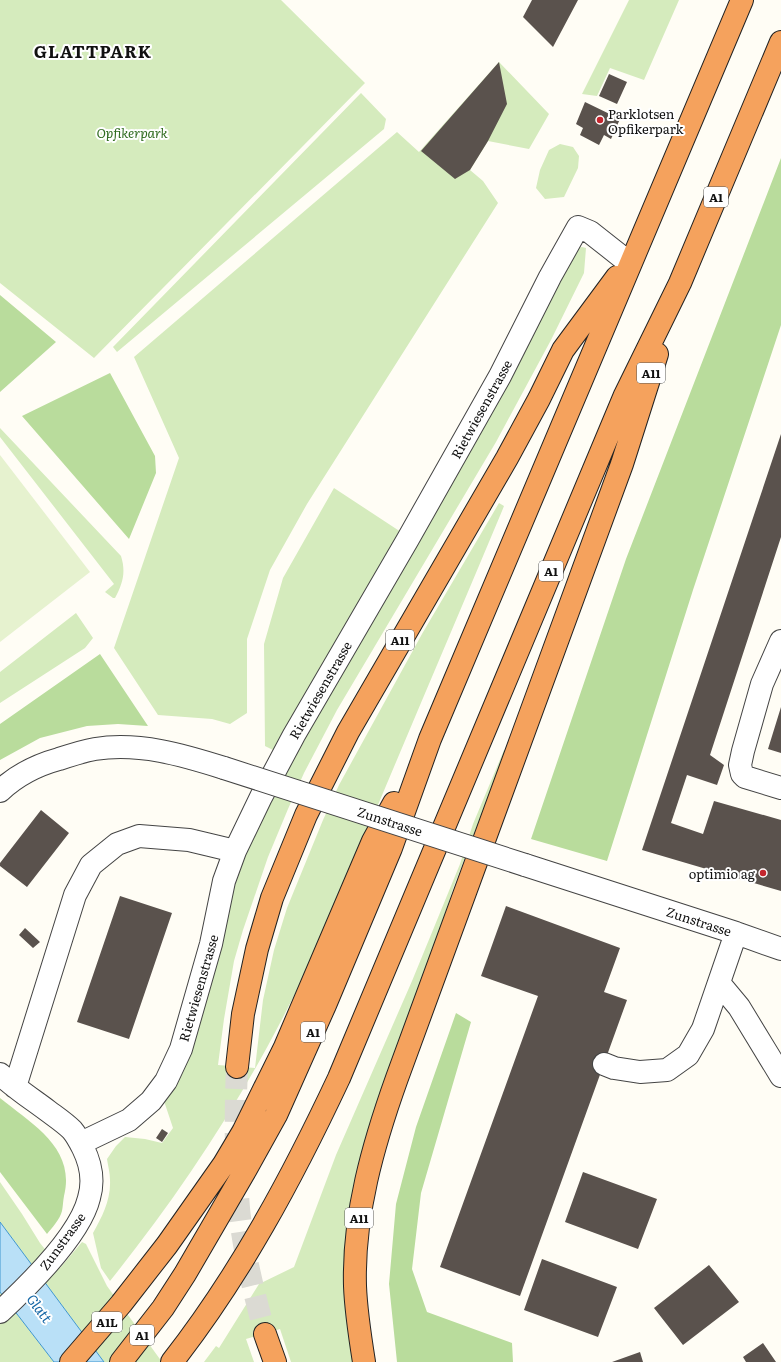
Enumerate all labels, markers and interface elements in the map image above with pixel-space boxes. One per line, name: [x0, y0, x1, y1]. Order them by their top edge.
district label: GLATTPARK: [34, 38, 152, 63]
place label: Parklotsen Opfikerpark: [608, 104, 685, 138]
marker: Parklotsen Opfikerpark: [595, 115, 605, 125]
park label: Opfikerpark: [96, 123, 168, 142]
road number: A1: [704, 187, 728, 207]
street label: Rietwiesenstrasse: [446, 356, 516, 462]
road number: A11: [637, 363, 665, 383]
road number: A1: [539, 561, 563, 581]
road number: A11: [386, 630, 414, 650]
street label: Rietwiesenstrasse: [284, 637, 356, 743]
street label: Zunstrasse: [355, 802, 425, 841]
place label: optimio ag: [689, 864, 756, 883]
marker: optimio ag: [758, 868, 768, 878]
street label: Zunstrasse: [664, 902, 734, 941]
street label: Rietwiesenstrasse: [174, 932, 222, 1044]
road number: A1: [301, 1022, 325, 1042]
street label: Zunstrasse: [35, 1208, 90, 1274]
road number: A11: [345, 1208, 373, 1228]
water label: Glatt: [23, 1289, 58, 1327]
road number: A1L: [92, 1312, 122, 1332]
road number: A1: [130, 1325, 154, 1345]

